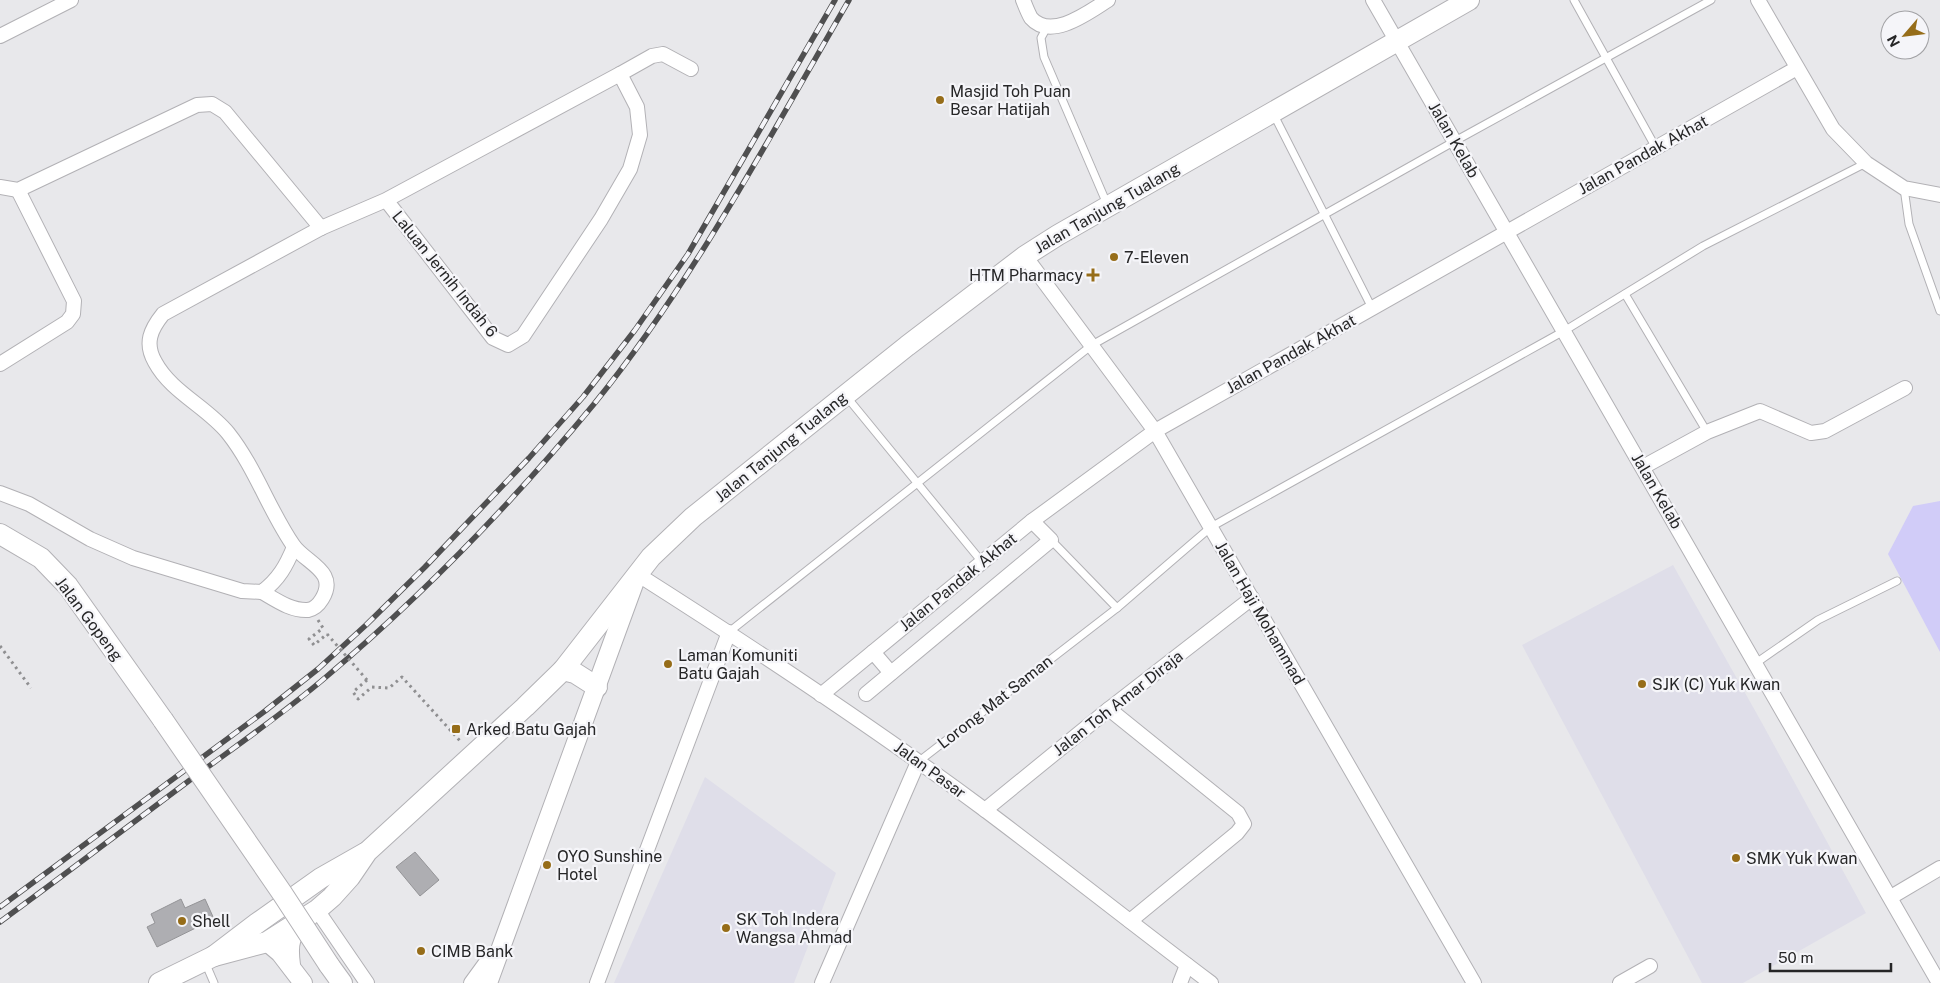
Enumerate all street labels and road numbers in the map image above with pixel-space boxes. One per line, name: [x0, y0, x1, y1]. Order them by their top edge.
street label: Jalan Kelab: [1425, 99, 1483, 181]
street label: Jalan Pandak Akhat: [1575, 111, 1711, 199]
street label: Jalan Tanjung Tualang: [1031, 159, 1183, 257]
street label: Laluan Jernih Indah 6: [388, 207, 502, 341]
street label: Jalan Pandak Akhat: [1223, 310, 1359, 398]
street label: Jalan Tanjung Tualang: [711, 388, 851, 506]
street label: Jalan Kelab: [1628, 450, 1686, 532]
street label: Jalan Pandak Akhat: [896, 529, 1020, 635]
street label: Jalan Haji Mohammad: [1211, 538, 1309, 688]
street label: Jalan Gopeng: [51, 573, 127, 665]
street label: Jalan Toh Amar Diraja: [1049, 646, 1187, 760]
street label: Lorong Mat Saman: [934, 651, 1056, 753]
street label: Jalan Pasar: [891, 738, 969, 802]

